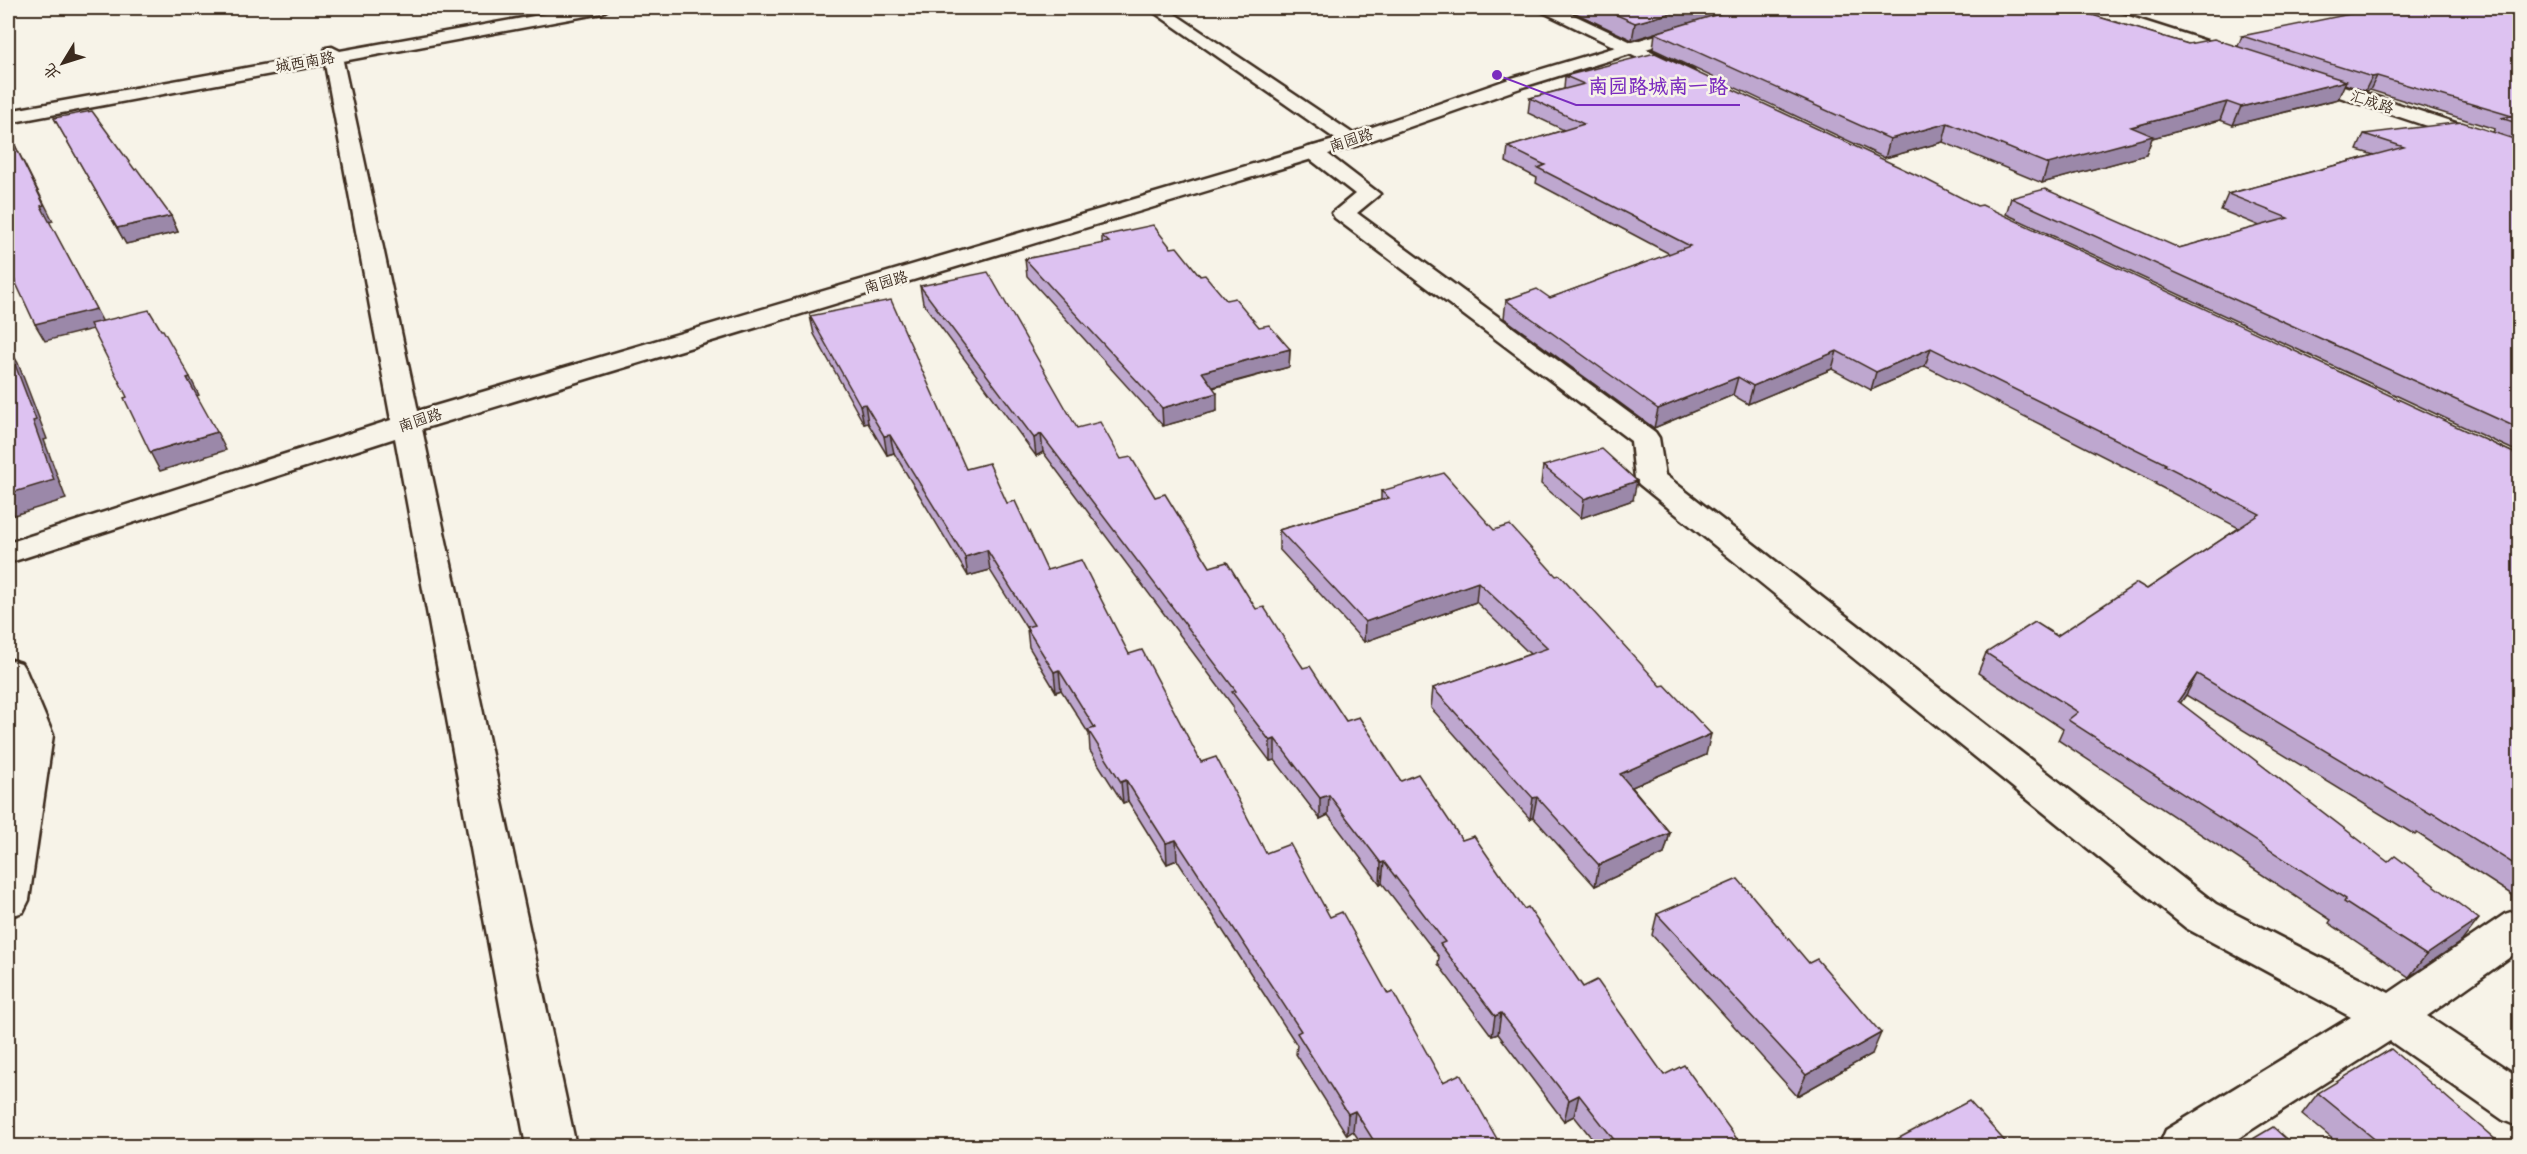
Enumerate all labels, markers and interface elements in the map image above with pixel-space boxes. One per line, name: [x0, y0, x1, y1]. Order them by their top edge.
north arrow: [33, 33, 93, 93]
street label: 城西南路: [273, 44, 336, 77]
text: 北: [36, 59, 65, 87]
callout: 南园路城南一路: [1576, 67, 1740, 105]
text: 南园路城南一路: [1588, 70, 1728, 100]
street label: 汇成路: [2348, 83, 2397, 118]
street label: 南园路: [1326, 121, 1375, 156]
street label: 南园路: [861, 263, 910, 298]
street label: 南园路: [395, 401, 444, 436]

